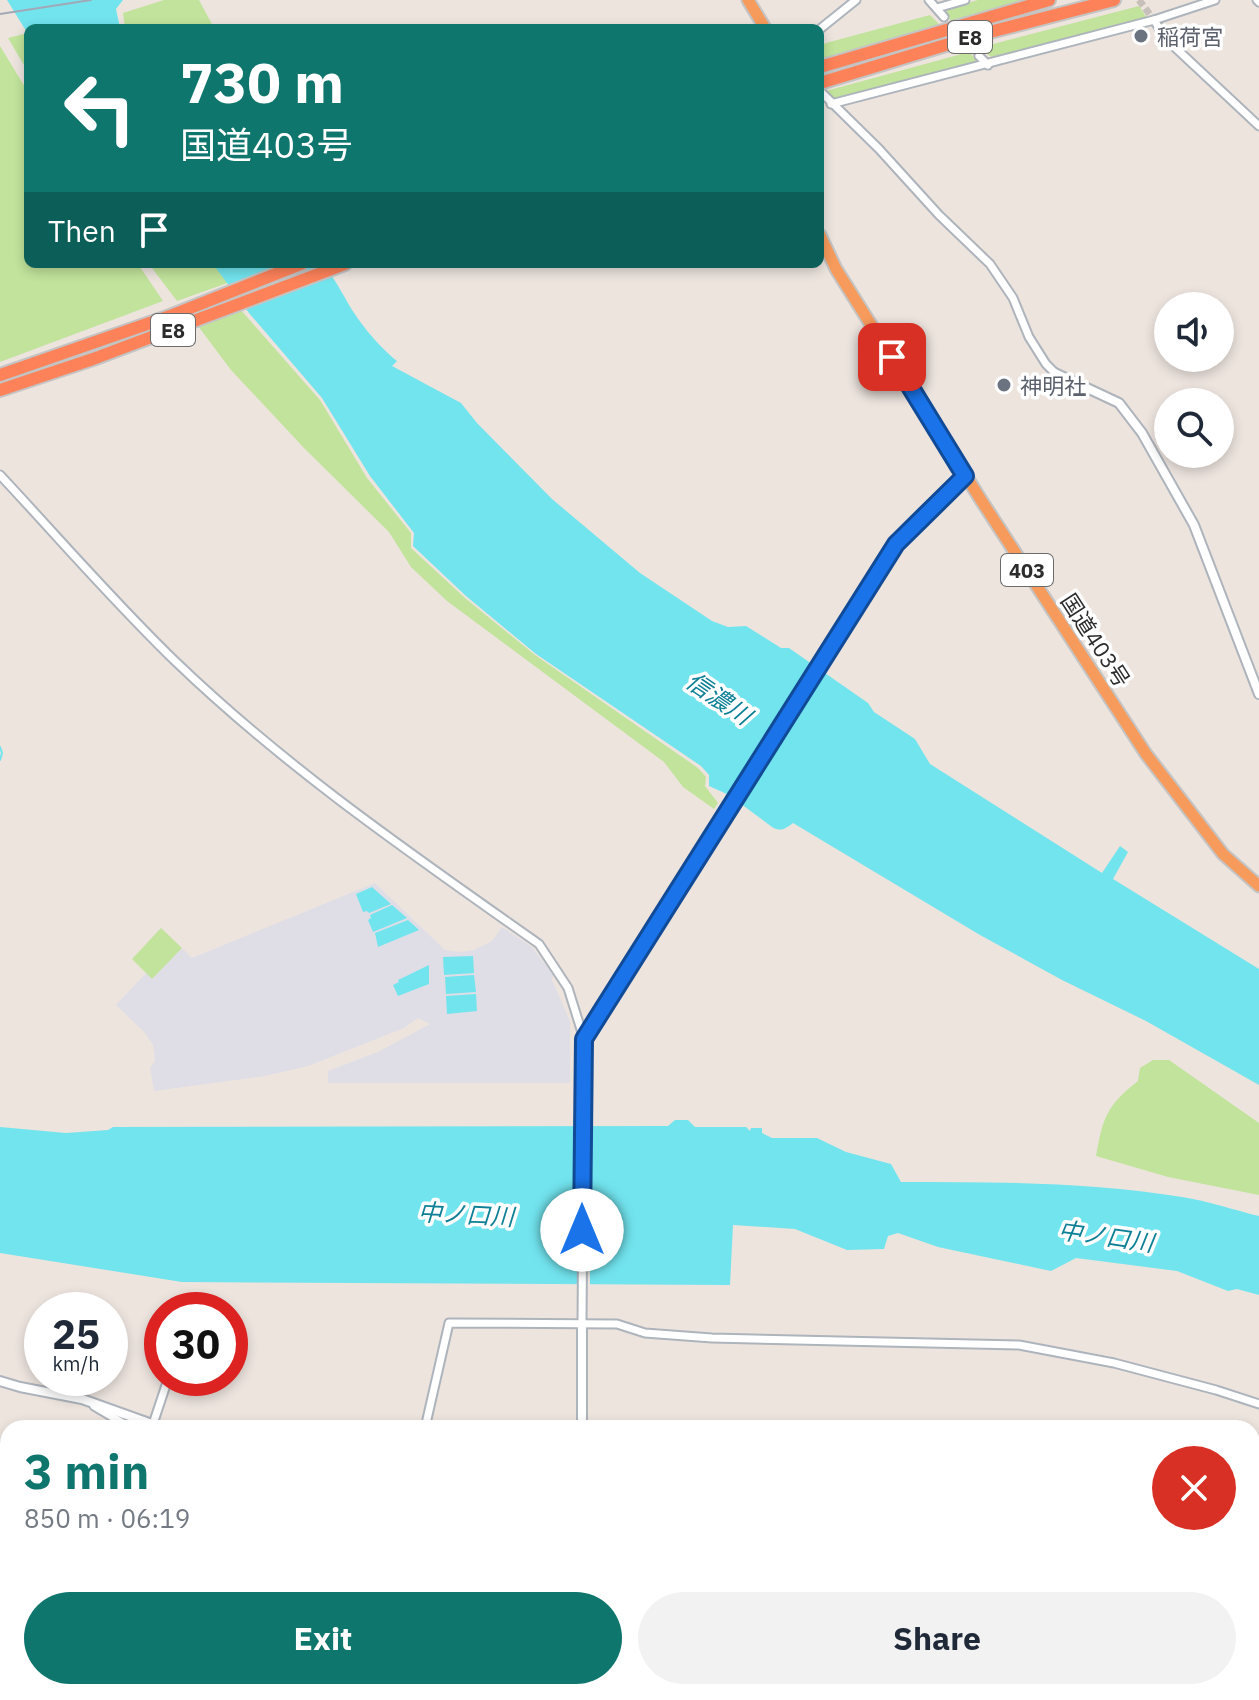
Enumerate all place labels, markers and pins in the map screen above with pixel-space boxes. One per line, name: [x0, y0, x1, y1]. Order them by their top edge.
place label: 稲荷宮: [1157, 22, 1223, 51]
marker: 稲荷宮: [1132, 27, 1150, 45]
pin: [858, 323, 926, 391]
place label: 神明社: [1020, 371, 1086, 400]
marker: 神明社: [995, 376, 1013, 394]

